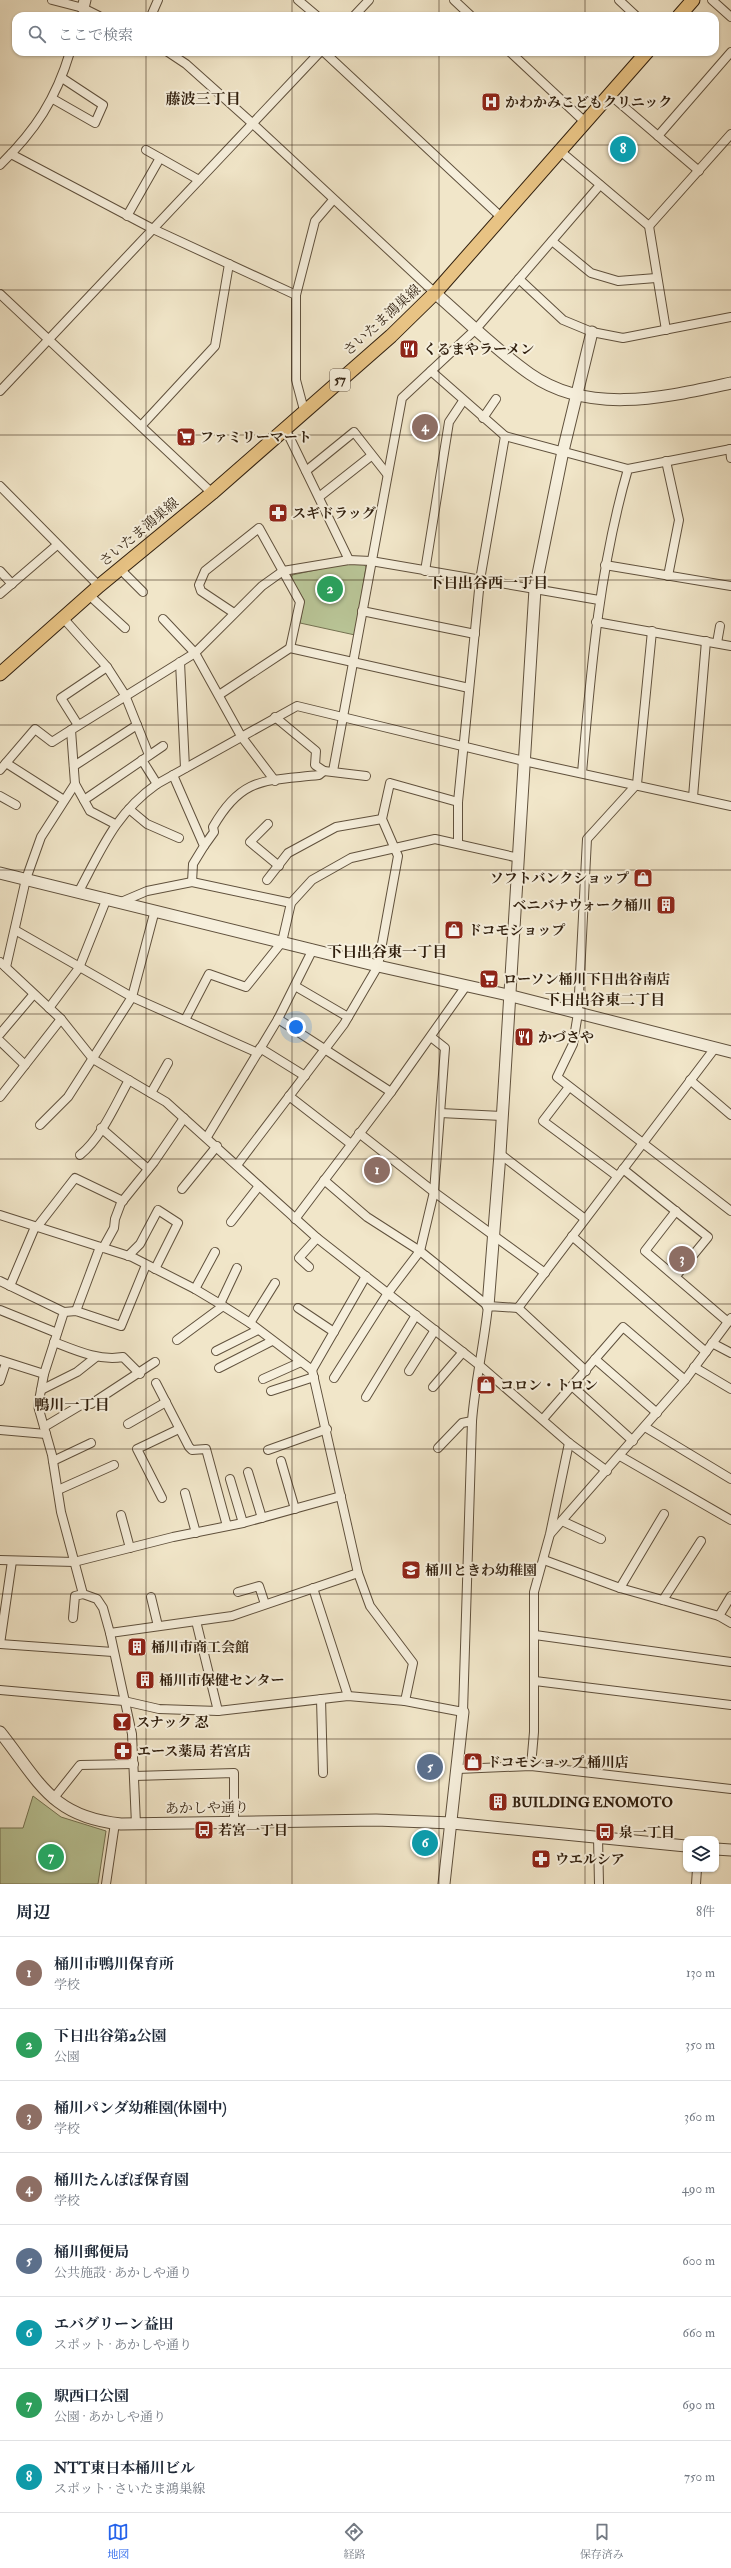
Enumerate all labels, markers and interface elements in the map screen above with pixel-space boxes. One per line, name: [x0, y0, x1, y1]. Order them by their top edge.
search box: [12, 12, 719, 56]
icon: search: [26, 23, 48, 45]
text: ここで検索: [58, 26, 133, 45]
district label: 藤波三丁目: [165, 90, 241, 109]
hospital icon: かわかみこどもクリニック: [480, 91, 502, 113]
place label: かわかみこどもクリニック: [505, 94, 672, 111]
pin: 8: [610, 134, 636, 164]
street label: さいたま鴻巣線: [340, 281, 424, 359]
restaurant icon: くるまやラーメン: [398, 338, 420, 360]
place label: くるまやラーメン: [423, 341, 534, 358]
road number: 57: [330, 369, 350, 391]
pin: 4: [412, 412, 438, 442]
supermarket icon: ファミリーマート: [175, 426, 197, 448]
place label: ファミリーマート: [200, 429, 312, 446]
street label: さいたま鴻巣線: [96, 494, 182, 570]
pharmacy icon: スギドラッグ: [267, 502, 289, 524]
place label: スギドラッグ: [292, 505, 376, 522]
pin: 2: [317, 574, 343, 604]
district label: 下日出谷西一丁目: [428, 574, 548, 593]
shop icon: ソフトバンクショップ: [632, 867, 654, 889]
place label: ソフトバンクショップ: [490, 870, 629, 887]
building icon: ベニバナウォーク桶川: [655, 894, 677, 916]
place label: ベニバナウォーク桶川: [513, 897, 652, 914]
shop icon: ドコモショップ: [443, 919, 465, 941]
place label: ドコモショップ: [468, 922, 565, 939]
district label: 下日出谷東一丁目: [327, 943, 447, 962]
supermarket icon: ローソン桶川下日出谷南店: [478, 968, 500, 990]
place label: ローソン桶川下日出谷南店: [503, 971, 670, 988]
district label: 下日出谷東二丁目: [545, 991, 665, 1010]
your location: [286, 1017, 306, 1037]
restaurant icon: かづさや: [513, 1026, 535, 1048]
place label: かづさや: [538, 1029, 594, 1046]
pin: 1: [364, 1155, 390, 1185]
pin: 3: [669, 1244, 695, 1274]
shop icon: コロン・トロン: [475, 1374, 497, 1396]
place label: コロン・トロン: [500, 1377, 598, 1394]
district label: 鴨川一丁目: [34, 1396, 110, 1415]
school or university icon: 桶川ときわ幼稚園: [400, 1559, 422, 1581]
place label: 桶川ときわ幼稚園: [425, 1562, 537, 1579]
building icon: 桶川市商工会館: [126, 1636, 148, 1658]
place label: 桶川市商工会館: [151, 1639, 249, 1656]
building icon: 桶川市保健センター: [134, 1669, 156, 1691]
place label: 桶川市保健センター: [159, 1672, 284, 1689]
bar icon: スナック 忍: [111, 1711, 133, 1733]
place label: スナック 忍: [136, 1714, 208, 1731]
pharmacy icon: エース薬局 若宮店: [112, 1740, 134, 1762]
place label: エース薬局 若宮店: [137, 1743, 251, 1760]
shop icon: ドコモショップ 桶川店: [462, 1751, 484, 1773]
pin: 5: [417, 1752, 443, 1782]
place label: ドコモショップ 桶川店: [487, 1754, 629, 1771]
building icon: BUILDING ENOMOTO: [487, 1791, 509, 1813]
place label: BUILDING ENOMOTO: [512, 1794, 673, 1811]
street label: あかしや通り: [165, 1799, 249, 1817]
bus stop icon: 若宮一丁目: [193, 1819, 215, 1841]
bus stop icon: 泉一丁目: [594, 1821, 616, 1843]
place label: 若宮一丁目: [218, 1822, 288, 1839]
place label: 泉一丁目: [619, 1824, 675, 1841]
pin: 6: [412, 1828, 438, 1858]
map controls: [683, 1836, 719, 1872]
button: layers: [683, 1836, 719, 1872]
pin: 7: [38, 1842, 64, 1872]
pharmacy icon: ウエルシア: [530, 1848, 552, 1870]
place label: ウエルシア: [555, 1851, 625, 1868]
text: 周辺: [16, 1902, 50, 1923]
text: 8件: [696, 1904, 715, 1920]
text: 桶川市鴨川保育所: [54, 1955, 174, 1974]
text: 1: [27, 1965, 31, 1981]
text: 130 m: [686, 1965, 715, 1981]
text: 学校: [54, 1977, 80, 1993]
text: 下日出谷第2公園: [54, 2027, 167, 2046]
text: 2: [26, 2037, 32, 2053]
text: 350 m: [685, 2037, 715, 2053]
text: 公園: [54, 2049, 80, 2065]
text: 桶川パンダ幼稚園(休園中): [54, 2099, 227, 2118]
text: 3: [27, 2109, 32, 2125]
text: 360 m: [684, 2109, 715, 2125]
text: 学校: [54, 2121, 80, 2137]
text: 桶川たんぽぽ保育園: [54, 2171, 189, 2190]
text: 4: [25, 2181, 33, 2197]
text: 490 m: [682, 2181, 715, 2197]
text: 学校: [54, 2193, 80, 2209]
text: 桶川郵便局: [54, 2243, 129, 2262]
text: 5: [26, 2253, 32, 2269]
text: 600 m: [682, 2253, 715, 2269]
text: 公共施設 · あかしや通り: [54, 2265, 192, 2281]
text: エバグリーン益田: [54, 2315, 174, 2334]
text: 6: [26, 2325, 32, 2341]
text: 660 m: [682, 2325, 715, 2341]
text: スポット · あかしや通り: [54, 2337, 192, 2353]
text: 駅西口公園: [54, 2387, 129, 2406]
text: 7: [26, 2397, 32, 2413]
text: 690 m: [682, 2397, 715, 2413]
text: 公園 · あかしや通り: [54, 2409, 166, 2425]
text: NTT東日本桶川ビル: [54, 2459, 195, 2478]
text: 8: [26, 2469, 32, 2485]
text: 750 m: [684, 2469, 715, 2485]
text: スポット · さいたま鴻巣線: [54, 2481, 205, 2497]
tab: 地図: [107, 2521, 129, 2561]
tab: 経路: [343, 2521, 365, 2561]
tab: 保存済み: [580, 2521, 624, 2561]

